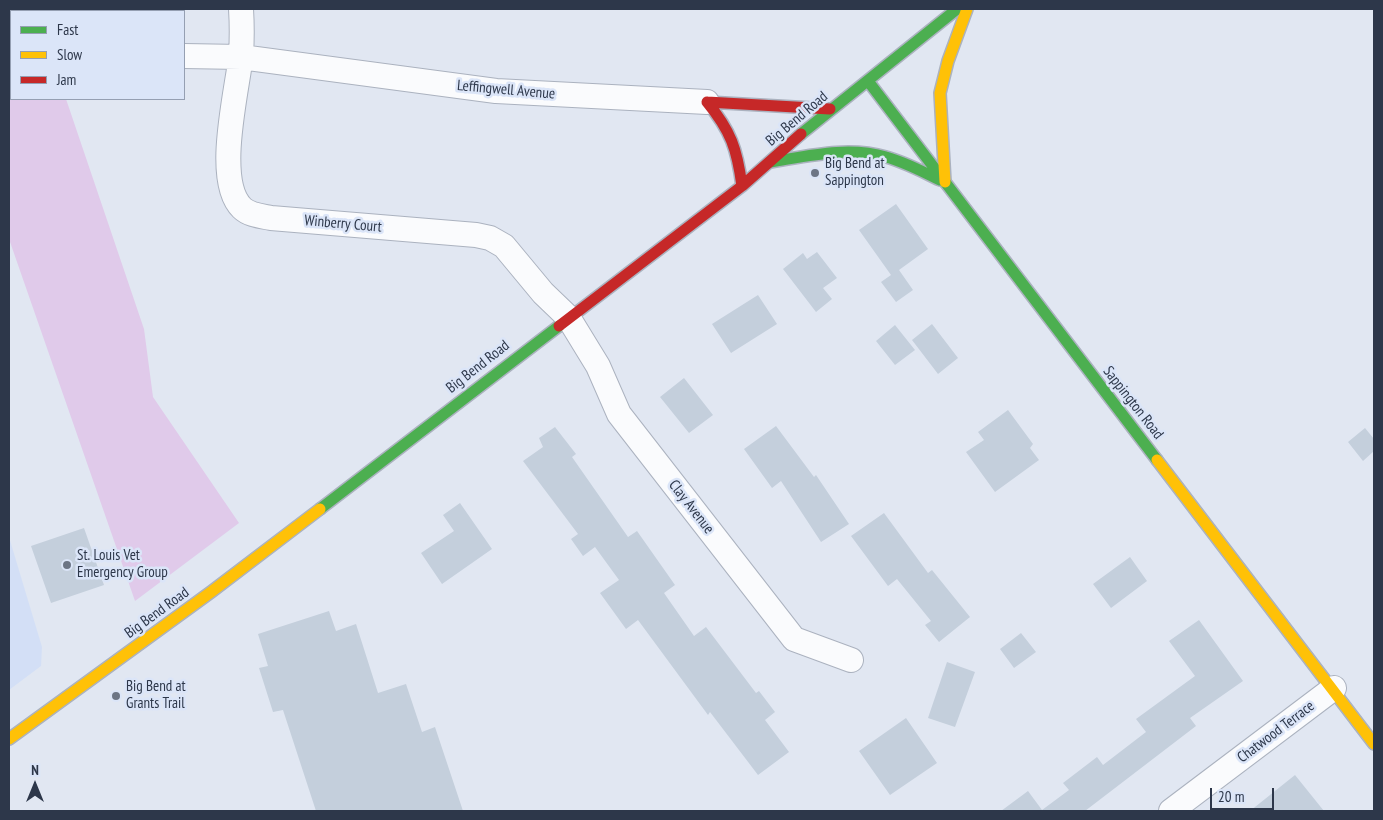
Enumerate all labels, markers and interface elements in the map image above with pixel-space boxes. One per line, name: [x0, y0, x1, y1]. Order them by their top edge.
legend: [10, 10, 185, 100]
text: Fast: [57, 20, 78, 39]
text: Slow: [57, 45, 82, 64]
text: Jam: [57, 70, 76, 89]
street label: Leffingwell Avenue: [456, 77, 556, 103]
street label: Big Bend Road: [762, 88, 832, 150]
place label: Big Bend at Sappington: [825, 155, 885, 190]
marker: Big Bend at Sappington: [809, 167, 821, 179]
street label: Winberry Court: [304, 212, 382, 236]
street label: Big Bend Road: [443, 337, 513, 397]
street label: Sappington Road: [1099, 363, 1167, 443]
street label: Clay Avenue: [664, 477, 718, 537]
place label: St. Louis Vet Emergency Group: [77, 547, 168, 582]
marker: St. Louis Vet Emergency Group: [61, 559, 73, 571]
street label: Big Bend Road: [121, 584, 193, 642]
place label: Big Bend at Grants Trail: [126, 678, 186, 713]
marker: Big Bend at Grants Trail: [110, 690, 122, 702]
street label: Chatwood Terrace: [1234, 697, 1318, 767]
north arrow: [10, 760, 60, 810]
text: N: [31, 761, 39, 779]
scale bar: [1213, 778, 1277, 810]
text: 20 m: [1218, 787, 1244, 806]

